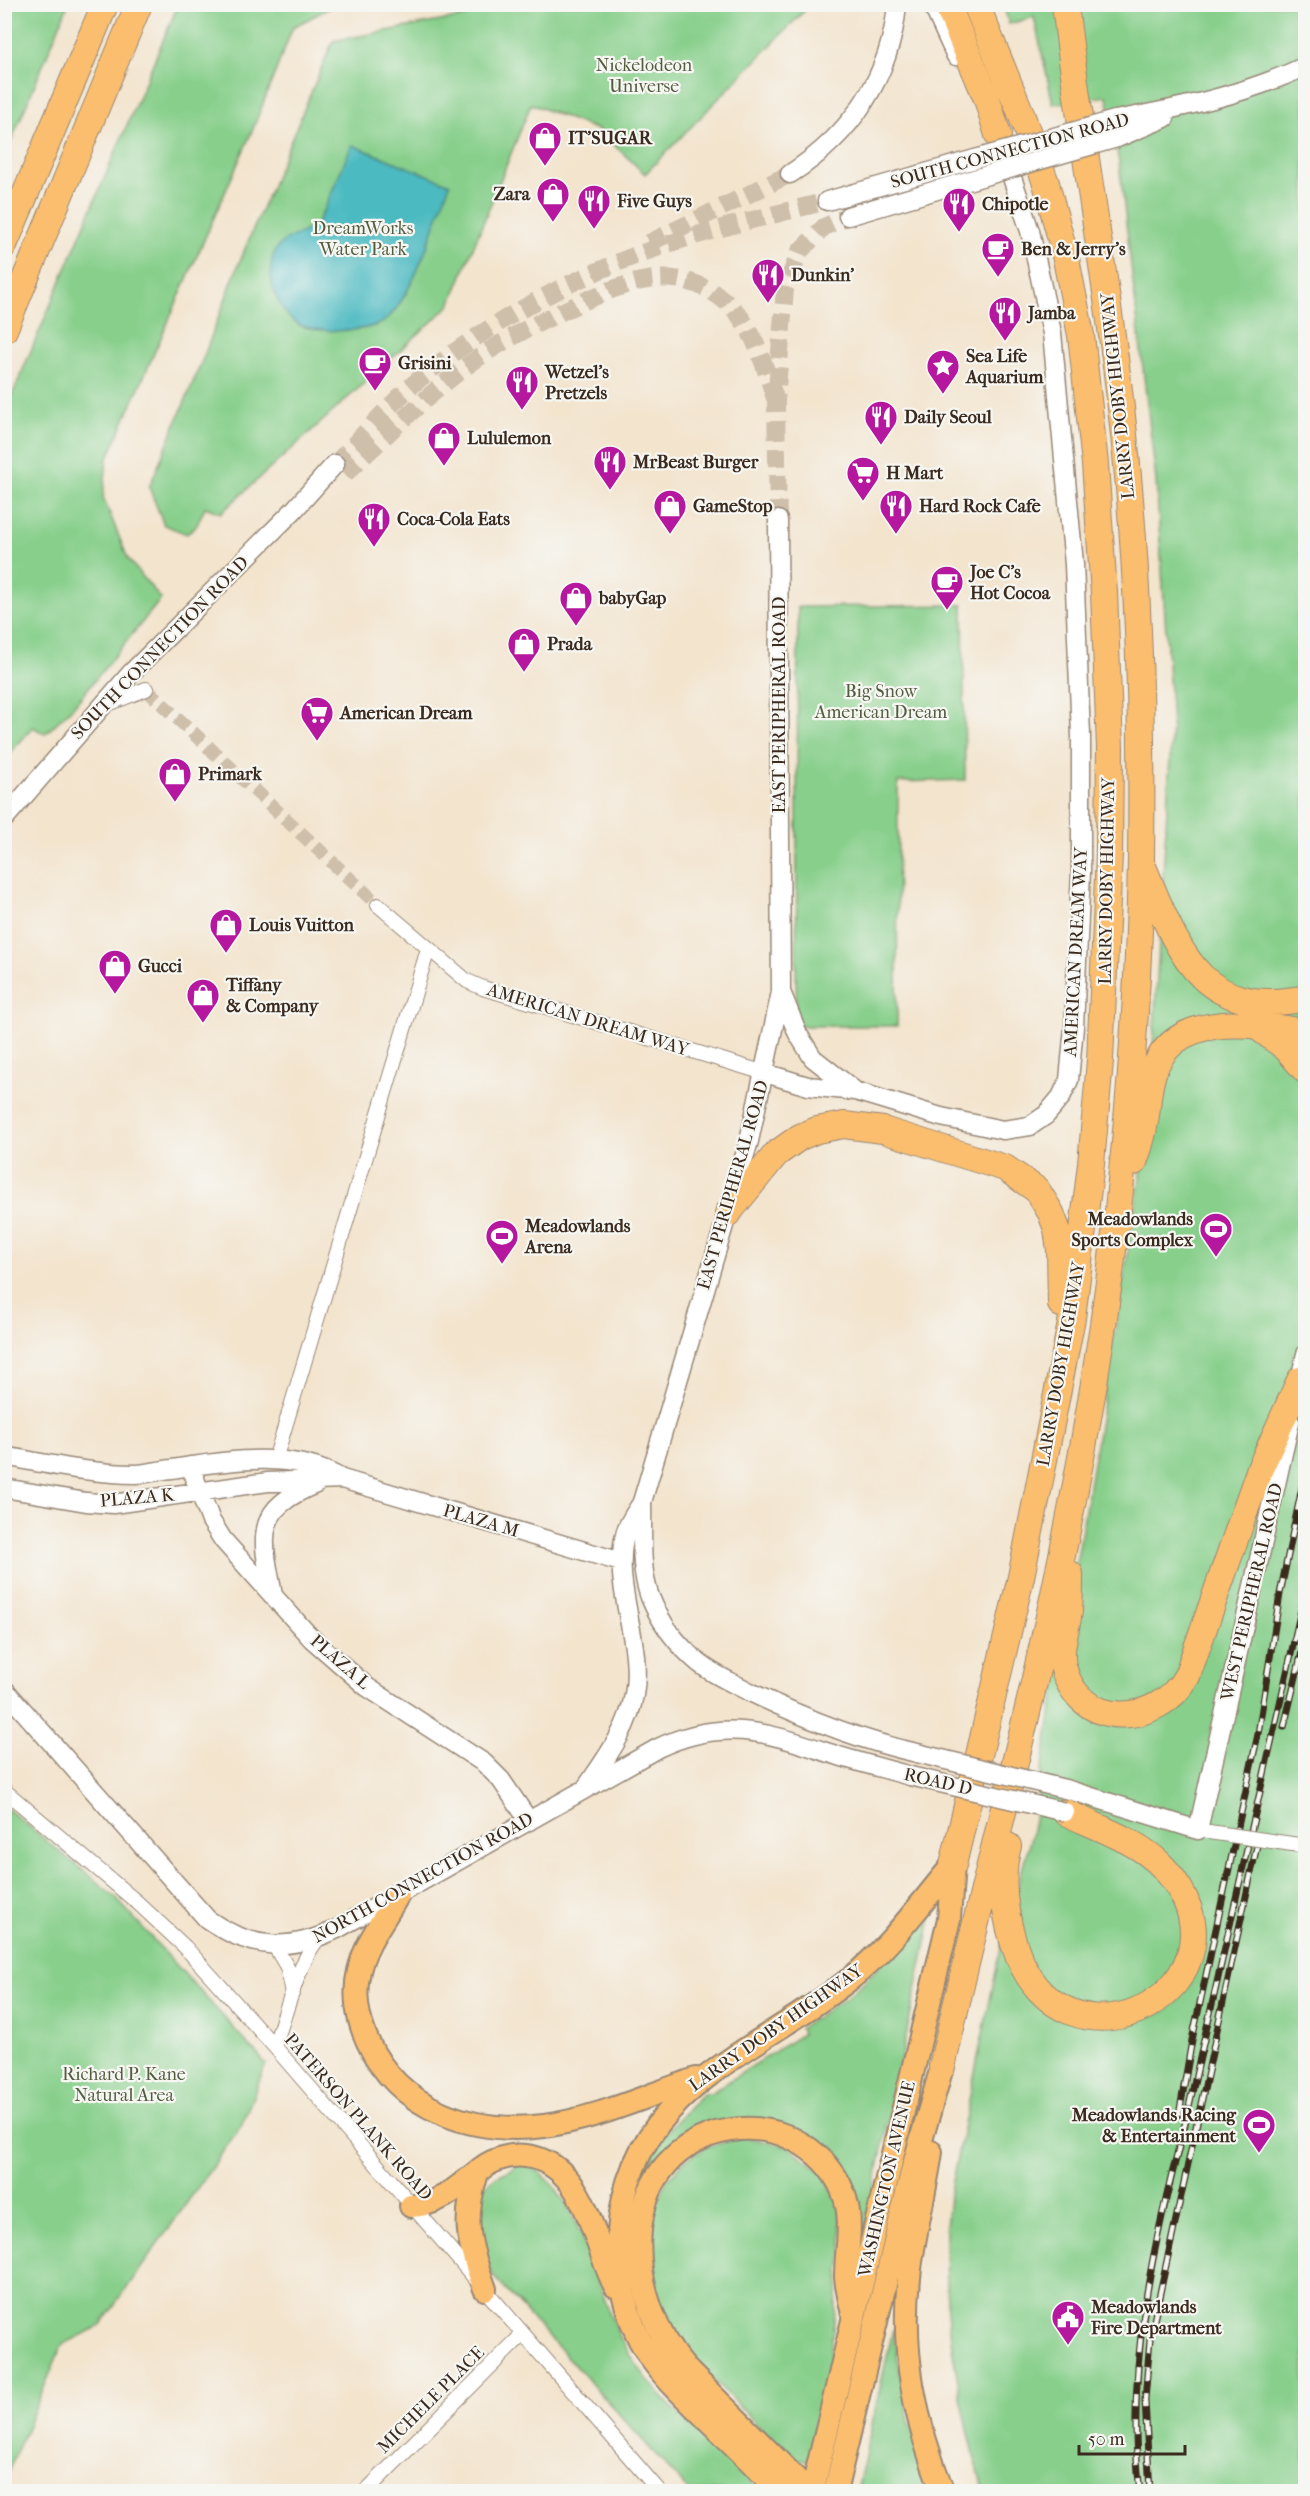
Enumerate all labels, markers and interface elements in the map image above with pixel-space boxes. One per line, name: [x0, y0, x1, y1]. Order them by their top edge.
park label: Nickelodeon Universe: [596, 55, 693, 97]
street label: SOUTH CONNECTION ROAD: [888, 109, 1132, 193]
shop icon: IT'SUGAR: [527, 120, 563, 167]
place label: IT'SUGAR: [568, 128, 653, 149]
shop icon: Zara: [535, 176, 571, 223]
restaurant icon: Five Guys: [576, 183, 612, 230]
place label: Zara: [494, 184, 531, 205]
restaurant icon: Chipotle: [941, 186, 977, 233]
place label: Five Guys: [616, 191, 692, 212]
place label: Chipotle: [982, 194, 1049, 215]
park label: DreamWorks Water Park: [313, 218, 414, 260]
cafe icon: Ben & Jerry's: [980, 231, 1016, 278]
place label: Ben & Jerry's: [1021, 239, 1126, 260]
restaurant icon: Dunkin': [750, 257, 786, 304]
place label: Dunkin': [791, 265, 854, 286]
street label: LARRY DOBY HIGHWAY: [1097, 291, 1139, 500]
restaurant icon: Jamba: [987, 295, 1023, 342]
place label: Jamba: [1026, 303, 1076, 324]
cafe icon: Grisini: [357, 345, 393, 392]
place label: Sea Life Aquarium: [965, 346, 1044, 388]
place icon: Sea Life Aquarium: [925, 348, 961, 395]
place label: Grisini: [398, 353, 452, 374]
place label: Wetzel's Pretzels: [544, 362, 609, 404]
restaurant icon: Wetzel's Pretzels: [504, 364, 540, 411]
restaurant icon: Daily Seoul: [863, 399, 899, 446]
place label: Daily Seoul: [904, 407, 993, 428]
shop icon: Lululemon: [426, 420, 462, 467]
place label: Lululemon: [467, 428, 552, 449]
restaurant icon: MrBeast Burger: [592, 444, 628, 491]
place label: MrBeast Burger: [632, 452, 759, 473]
supermarket icon: H Mart: [845, 455, 881, 502]
place label: H Mart: [886, 463, 944, 484]
shop icon: GameStop: [652, 488, 688, 535]
restaurant icon: Hard Rock Cafe: [878, 488, 914, 535]
place label: GameStop: [693, 496, 773, 517]
place label: Hard Rock Cafe: [919, 496, 1041, 517]
restaurant icon: Coca-Cola Eats: [356, 501, 392, 548]
place label: Coca-Cola Eats: [397, 509, 510, 530]
street label: SOUTH CONNECTION ROAD: [67, 552, 253, 744]
place label: Joe C's Hot Cocoa: [968, 562, 1051, 604]
cafe icon: Joe C's Hot Cocoa: [929, 564, 965, 611]
shop icon: babyGap: [558, 580, 594, 627]
place label: babyGap: [598, 588, 667, 609]
street label: EAST PERIPHERAL ROAD: [769, 597, 790, 813]
shop icon: Prada: [506, 626, 542, 673]
place label: Prada: [547, 634, 593, 655]
park label: Big Snow American Dream: [814, 681, 947, 723]
supermarket icon: American Dream: [299, 695, 335, 742]
place label: American Dream: [339, 703, 473, 724]
shop icon: Primark: [157, 756, 193, 803]
place label: Primark: [198, 764, 263, 785]
street label: LARRY DOBY HIGHWAY: [1095, 776, 1119, 985]
street label: AMERICAN DREAM WAY: [1060, 846, 1092, 1058]
shop icon: Louis Vuitton: [208, 907, 244, 954]
place label: Louis Vuitton: [249, 915, 355, 936]
shop icon: Gucci: [97, 948, 133, 995]
place label: Gucci: [138, 956, 183, 977]
place label: Tiffany & Company: [225, 975, 320, 1017]
shop icon: Tiffany & Company: [185, 977, 221, 1024]
street label: AMERICAN DREAM WAY: [484, 979, 692, 1061]
street label: EAST PERIPHERAL ROAD: [693, 1078, 773, 1292]
place label: Meadowlands Sports Complex: [1072, 1209, 1194, 1251]
sports icon: Meadowlands Sports Complex: [1198, 1211, 1234, 1258]
place label: Meadowlands Arena: [524, 1216, 631, 1258]
sports icon: Meadowlands Arena: [484, 1218, 520, 1265]
street label: LARRY DOBY HIGHWAY: [1033, 1259, 1089, 1468]
street label: WEST PERIPHERAL ROAD: [1216, 1481, 1287, 1704]
street label: PLAZA K: [99, 1484, 176, 1512]
street label: PLAZA M: [441, 1500, 521, 1542]
street label: PLAZA L: [306, 1630, 374, 1694]
street label: ROAD D: [902, 1764, 974, 1800]
street label: NORTH CONNECTION ROAD: [309, 1808, 537, 1948]
street label: LARRY DOBY HIGHWAY: [685, 1959, 868, 2096]
street label: PATERSON PLANK ROAD: [280, 2029, 436, 2205]
park label: Richard P. Kane Natural Area: [62, 2064, 186, 2106]
street label: WASHINGTON AVENUE: [854, 2079, 920, 2280]
place label: Meadowlands Racing & Entertainment: [1071, 2105, 1237, 2147]
sports icon: Meadowlands Racing & Entertainment: [1241, 2107, 1277, 2154]
place label: Meadowlands Fire Department: [1090, 2297, 1222, 2339]
public building icon: Meadowlands Fire Department: [1050, 2299, 1086, 2346]
street label: MICHELE PLACE: [373, 2342, 489, 2458]
scale bar: [1079, 2418, 1186, 2456]
text: 50 m: [1088, 2429, 1125, 2450]

